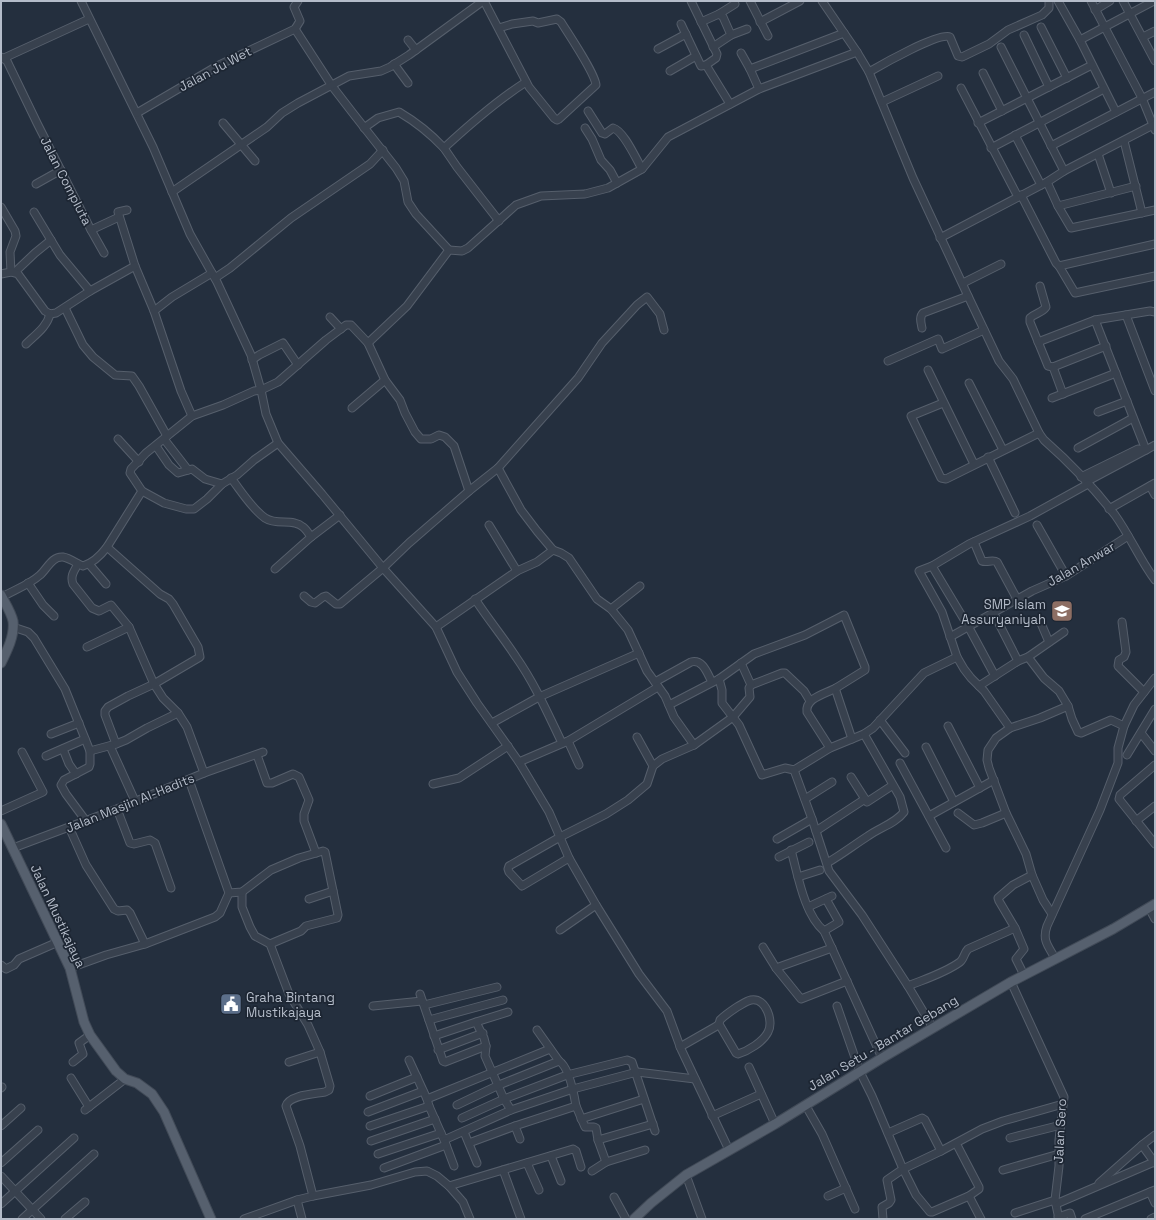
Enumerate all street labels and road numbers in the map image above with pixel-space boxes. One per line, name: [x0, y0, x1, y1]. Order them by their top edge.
street label: Jalan Ju Wet: [176, 43, 254, 95]
street label: Jalan Compluta: [36, 134, 96, 229]
street label: Jalan Anwar: [1044, 538, 1118, 590]
street label: Jalan Masjin Al-Hadits: [63, 769, 197, 837]
street label: Jalan Mustikajaya: [27, 862, 90, 971]
street label: Jalan Setu - Bantar Gebang: [805, 991, 961, 1095]
street label: Jalan Sero: [1050, 1098, 1070, 1164]

